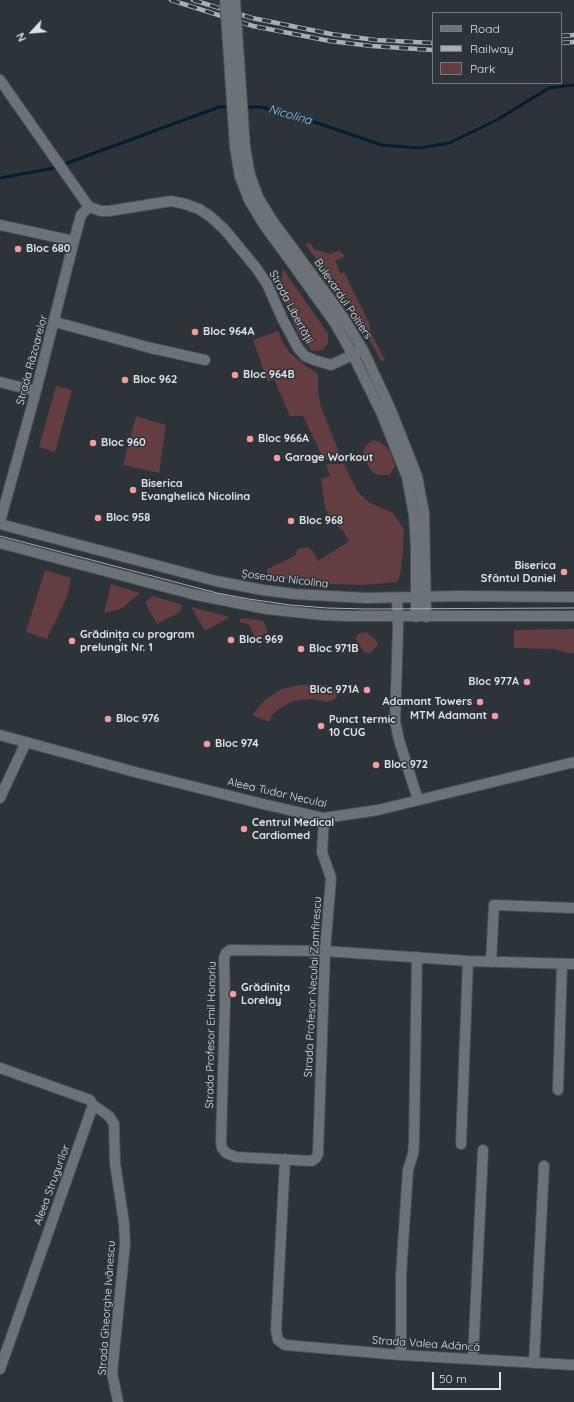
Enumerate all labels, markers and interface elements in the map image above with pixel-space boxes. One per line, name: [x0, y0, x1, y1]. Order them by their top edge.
north arrow: [12, 12, 52, 52]
legend: [432, 12, 562, 84]
text: Road: [470, 21, 500, 36]
text: N: [13, 31, 29, 44]
text: Railway: [470, 41, 514, 56]
text: Park: [470, 61, 495, 76]
water label: Nicolina: [267, 102, 313, 128]
place label: Bloc 680: [26, 242, 71, 256]
marker: Bloc 680: [13, 244, 23, 254]
street label: Bulevardul Poitiers: [311, 256, 375, 342]
street label: Strada Libertății: [266, 268, 316, 346]
street label: Strada Răzoarelor: [14, 313, 50, 407]
place label: Bloc 964A: [203, 325, 255, 339]
marker: Bloc 964A: [190, 327, 200, 337]
place label: Bloc 964B: [243, 368, 295, 382]
marker: Bloc 964B: [230, 370, 240, 380]
place label: Bloc 962: [133, 373, 177, 387]
marker: Bloc 962: [120, 375, 130, 385]
place label: Bloc 966A: [258, 432, 309, 446]
marker: Bloc 966A: [245, 434, 255, 444]
place label: Bloc 960: [101, 436, 146, 450]
marker: Bloc 960: [88, 438, 98, 448]
place label: Garage Workout: [285, 451, 373, 465]
marker: Garage Workout: [272, 453, 282, 463]
place label: Biserica Evanghelică Nicolina: [141, 477, 250, 503]
marker: Biserica Evanghelică Nicolina: [128, 485, 138, 495]
place label: Bloc 958: [106, 511, 150, 525]
marker: Bloc 958: [93, 513, 103, 523]
place label: Bloc 968: [299, 514, 343, 528]
marker: Bloc 968: [286, 516, 296, 526]
place label: Biserica Sfântul Daniel: [481, 559, 556, 585]
street label: Șoseaua Nicolina: [241, 567, 329, 591]
marker: Biserica Sfântul Daniel: [559, 567, 569, 577]
place label: Grădinița cu program prelungit Nr. 1: [80, 628, 195, 654]
place label: Bloc 969: [239, 633, 283, 647]
marker: Bloc 969: [226, 635, 236, 645]
marker: Grădinița cu program prelungit Nr. 1: [67, 636, 77, 646]
place label: Bloc 971B: [309, 642, 359, 656]
marker: Bloc 971B: [296, 644, 306, 654]
place label: Bloc 977A: [468, 675, 519, 689]
marker: Bloc 977A: [522, 677, 532, 687]
place label: Bloc 971A: [310, 683, 359, 697]
marker: Bloc 971A: [362, 685, 372, 695]
place label: Adamant Towers: [383, 695, 472, 709]
marker: Adamant Towers: [475, 697, 485, 707]
place label: MTM Adamant: [410, 709, 487, 723]
marker: MTM Adamant: [490, 711, 500, 721]
place label: Bloc 976: [116, 712, 159, 726]
place label: Punct termic 10 CUG: [329, 713, 396, 739]
marker: Bloc 976: [103, 714, 113, 724]
marker: Punct termic 10 CUG: [316, 721, 326, 731]
place label: Bloc 974: [215, 737, 259, 751]
marker: Bloc 974: [202, 739, 212, 749]
place label: Bloc 972: [384, 758, 428, 772]
marker: Bloc 972: [371, 760, 381, 770]
street label: Aleea Tudor Neculai: [226, 775, 328, 811]
place label: Centrul Medical Cardiomed: [252, 816, 334, 842]
marker: Centrul Medical Cardiomed: [239, 824, 249, 834]
street label: Strada Profesor Neculai Zamfirescu: [302, 896, 324, 1078]
street label: Strada Profesor Emil Honoriu: [203, 961, 219, 1109]
place label: Grădinița Lorelay: [241, 981, 290, 1007]
marker: Grădinița Lorelay: [228, 989, 238, 999]
street label: Aleea Strugurilor: [31, 1143, 73, 1227]
street label: Strada Gheorghe Ivănescu: [96, 1240, 118, 1376]
street label: Strada Valea Adâncă: [371, 1334, 481, 1354]
scale bar: [434, 1364, 503, 1390]
text: 50 m: [439, 1371, 467, 1386]

